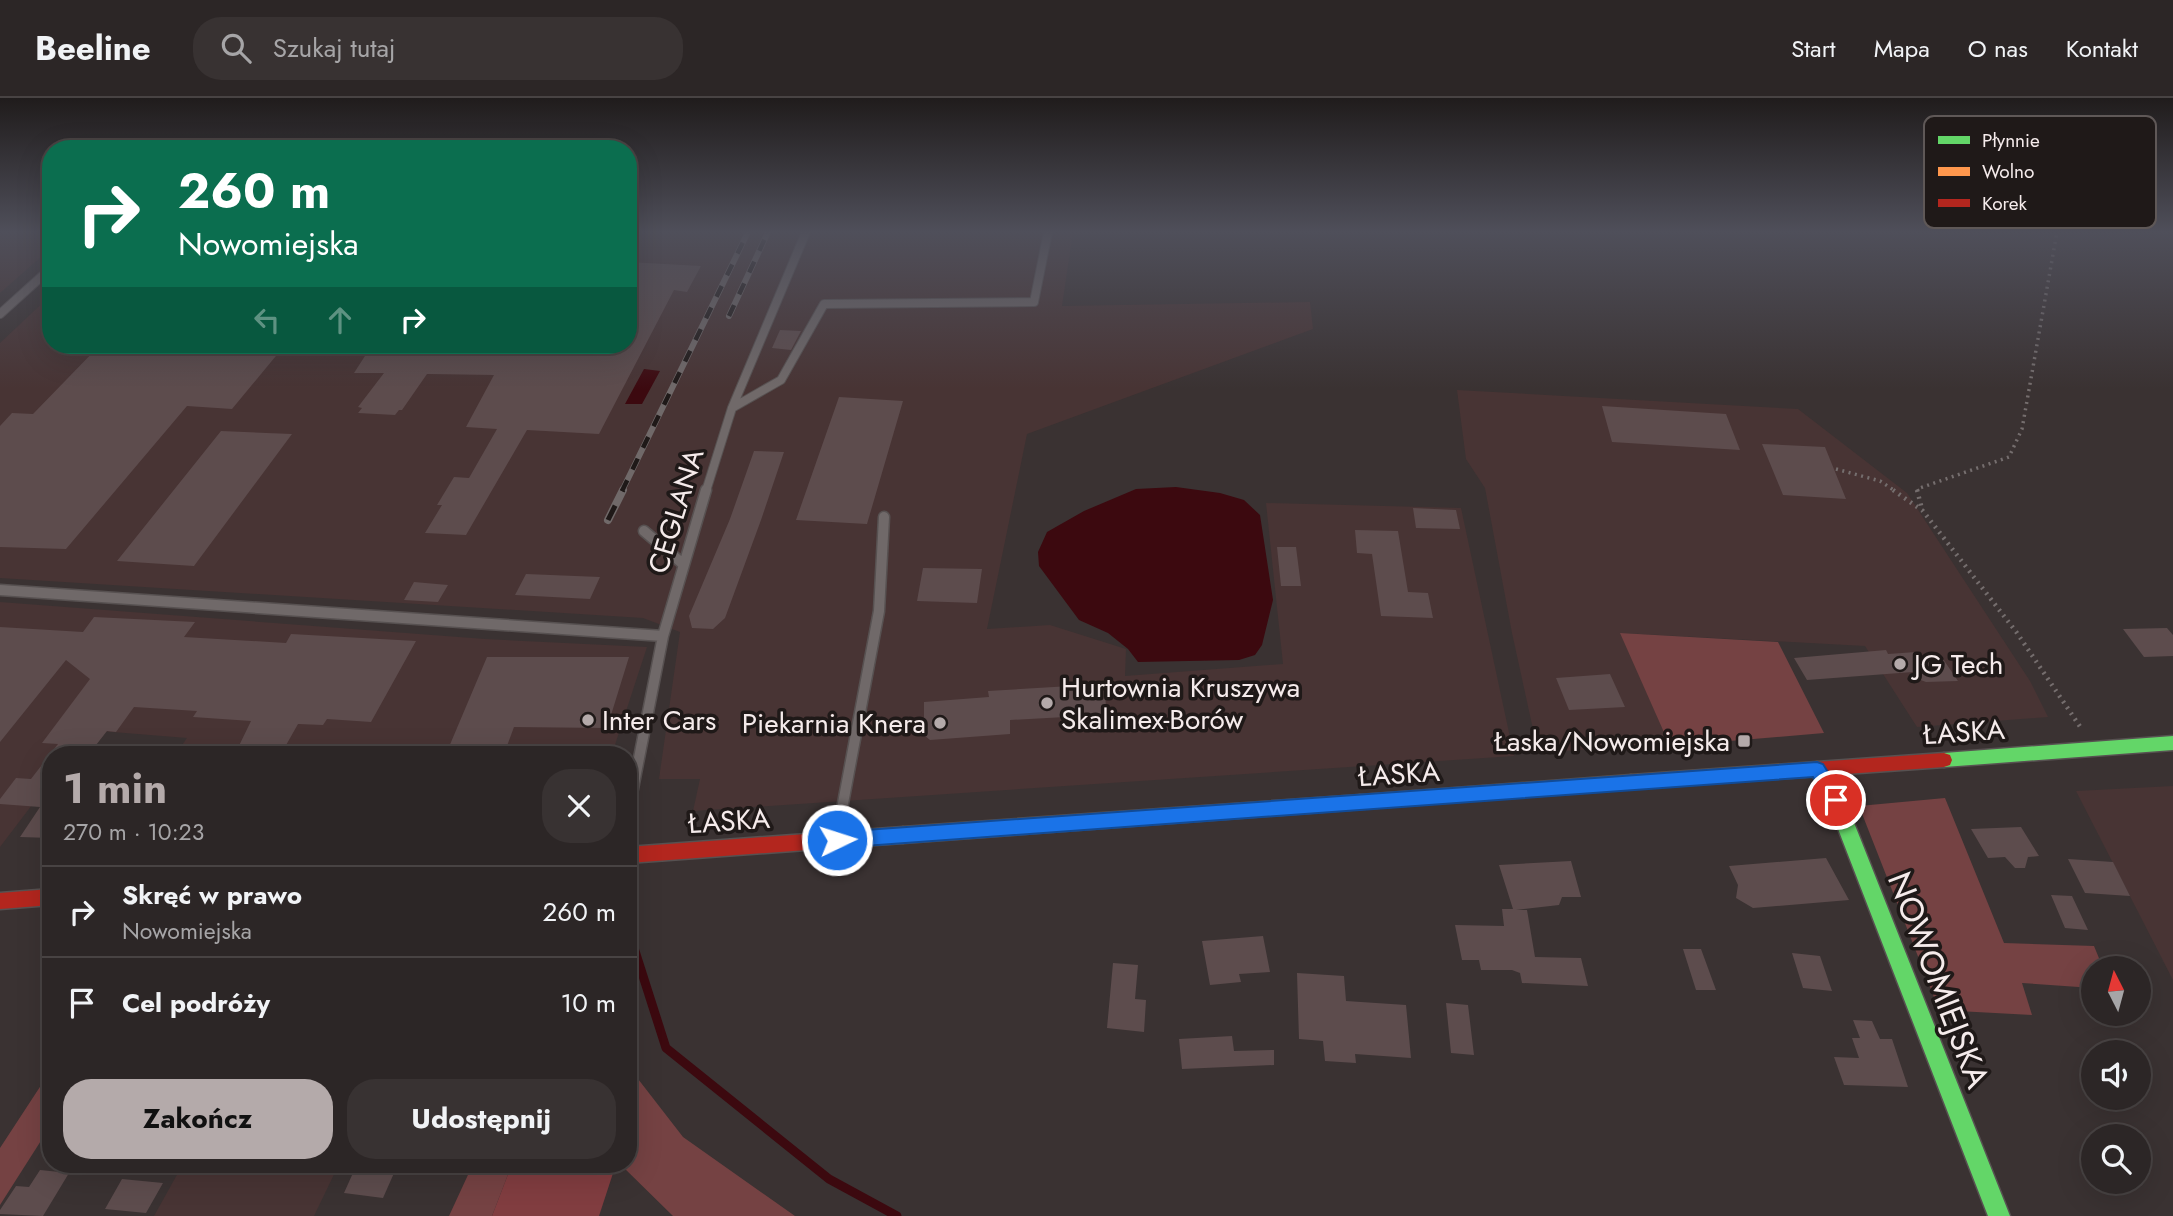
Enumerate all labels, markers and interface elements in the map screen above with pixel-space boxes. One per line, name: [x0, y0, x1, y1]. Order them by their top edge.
search box: [193, 17, 683, 80]
text: Beeline: [35, 25, 151, 72]
icon: search: [217, 29, 255, 67]
text: Szukaj tutaj: [273, 29, 396, 67]
text: Start: [1791, 31, 1836, 66]
text: Mapa: [1874, 31, 1930, 66]
text: O nas: [1968, 31, 2028, 66]
text: Kontakt: [2066, 31, 2138, 66]
legend: [1924, 116, 2156, 228]
text: Płynnie: [1982, 127, 2040, 154]
text: 260 m: [178, 156, 330, 226]
text: Wolno: [1982, 158, 2034, 185]
icon: right: [63, 168, 154, 259]
text: Korek: [1982, 190, 2028, 217]
text: Nowomiejska: [178, 221, 359, 267]
icon: left: [248, 301, 286, 339]
icon: ahead: [321, 301, 359, 339]
icon: right: [394, 301, 432, 339]
street label: CEGLANA: [638, 443, 715, 578]
place label: JG Tech: [1910, 644, 2004, 685]
marker: JG Tech: [1892, 656, 1908, 672]
place label: Hurtownia Kruszywa Skalimex-Borów: [1061, 667, 1300, 740]
marker: Hurtownia Kruszywa Skalimex-Borów: [1039, 695, 1055, 711]
place label: Inter Cars: [602, 700, 716, 741]
place label: Piekarnia Knera: [742, 703, 926, 744]
street label: ŁASKA: [1921, 709, 2007, 755]
marker: Inter Cars: [580, 712, 596, 728]
marker: Piekarnia Knera: [932, 715, 948, 731]
place label: Łaska/Nowomiejska: [1493, 721, 1730, 762]
marker: Łaska/Nowomiejska: [1736, 733, 1752, 749]
street label: ŁASKA: [1356, 751, 1442, 797]
text: 1 min: [63, 758, 167, 819]
button: close: [542, 769, 616, 843]
pin: [1806, 770, 1866, 830]
icon: arrive: [1817, 781, 1855, 819]
street label: ŁASKA: [686, 798, 772, 844]
position arrow: [800, 803, 874, 877]
text: 270 m · 10:23: [63, 815, 204, 849]
street label: NOWOMIEJSKA: [1876, 865, 2002, 1095]
text: Skręć w prawo: [122, 876, 302, 914]
icon: right: [63, 893, 101, 931]
text: 260 m: [543, 893, 616, 931]
text: Nowomiejska: [122, 914, 252, 948]
north arrow: [2081, 956, 2151, 1026]
map controls: [2081, 956, 2151, 1194]
icon: arrive: [63, 984, 101, 1022]
text: Cel podróży: [122, 984, 270, 1022]
text: 10 m: [561, 984, 616, 1022]
button: sound: [2081, 1040, 2151, 1110]
button: Zakończ: [63, 1079, 333, 1159]
button: Udostępnij: [347, 1079, 616, 1159]
button: search: [2081, 1124, 2151, 1194]

